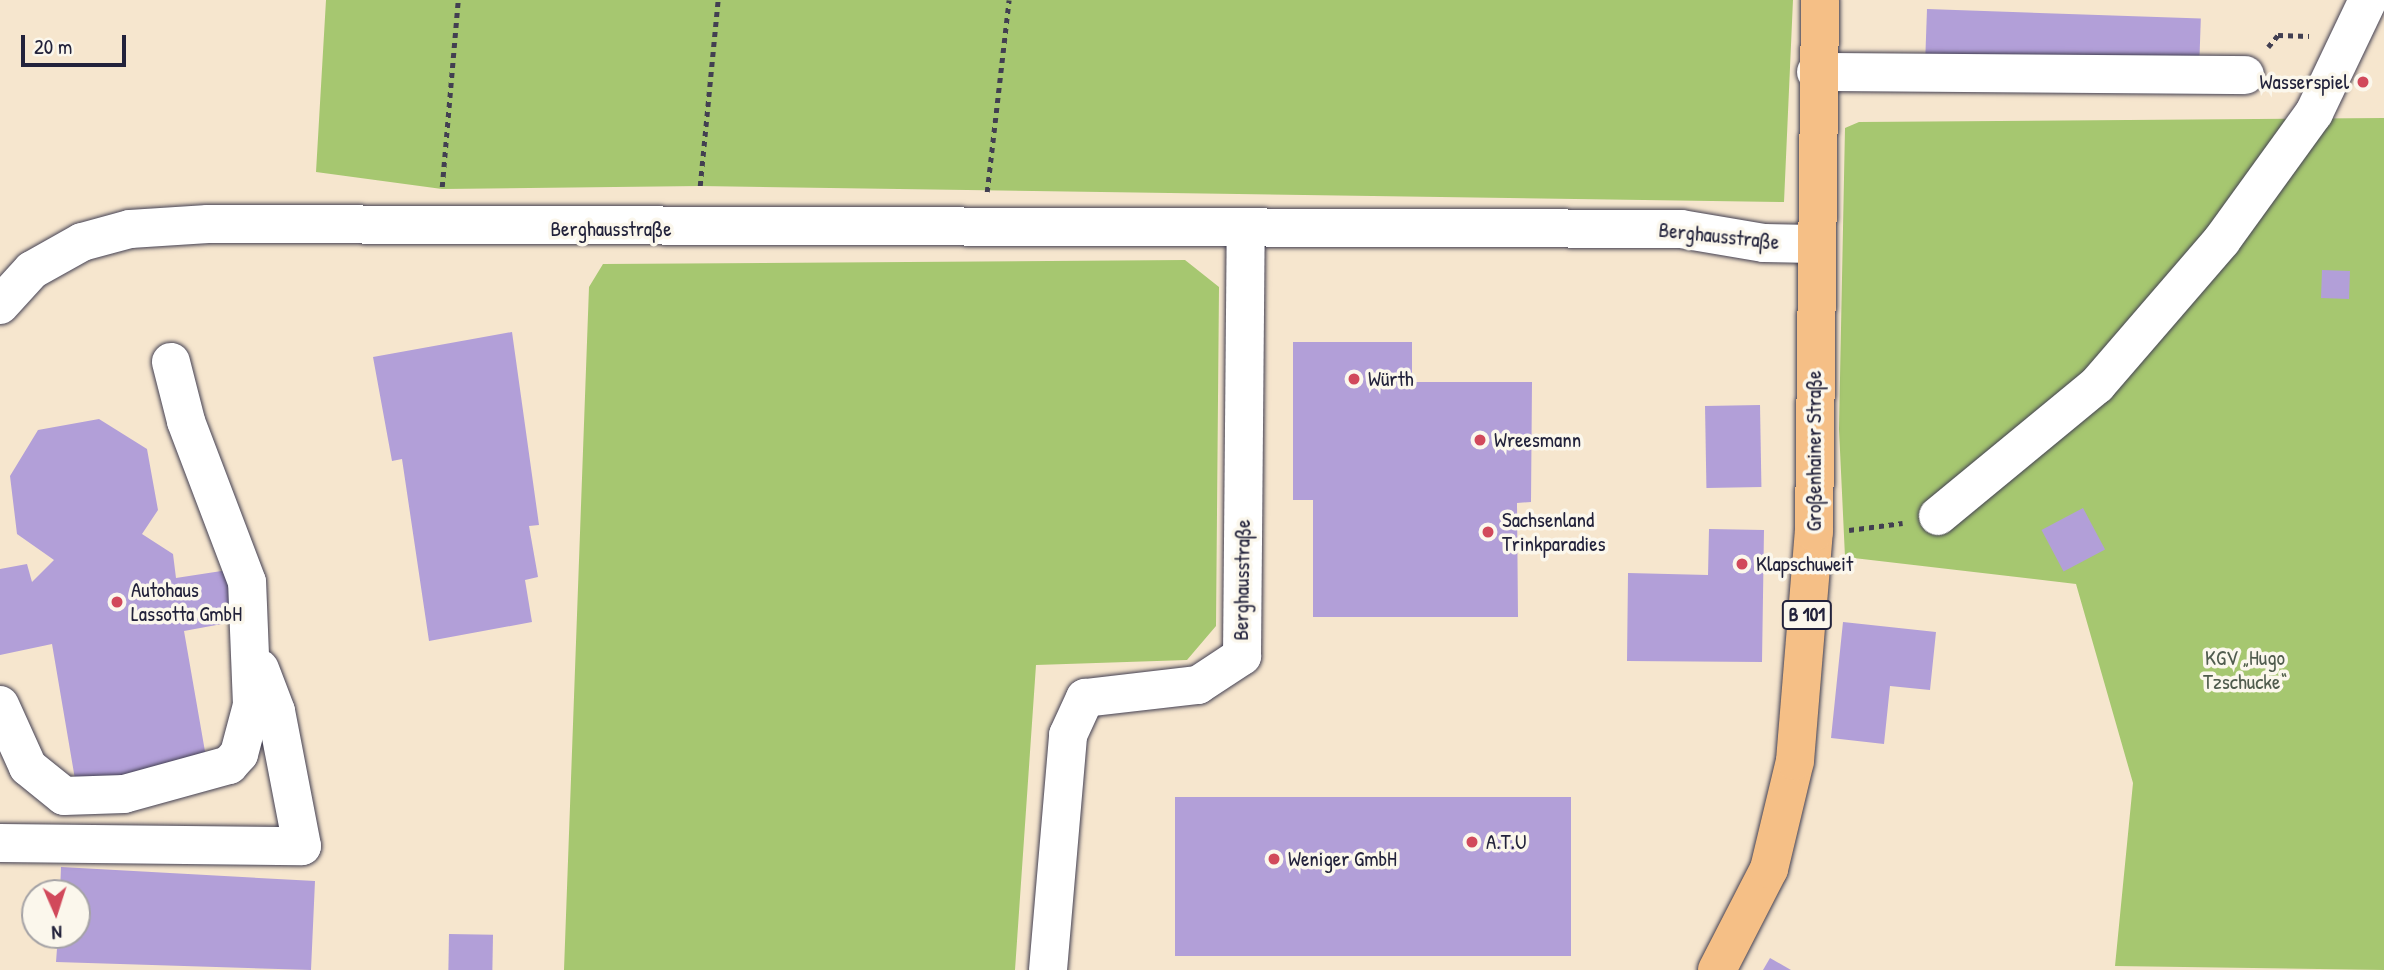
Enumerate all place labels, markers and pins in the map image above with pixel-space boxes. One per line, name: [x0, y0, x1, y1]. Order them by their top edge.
place label: Wasserspiel: [2259, 69, 2349, 95]
marker: Wasserspiel: [2355, 74, 2371, 90]
place label: Würth: [1368, 366, 1413, 392]
marker: Würth: [1346, 371, 1362, 387]
place label: Wreesmann: [1494, 427, 1581, 453]
marker: Wreesmann: [1472, 432, 1488, 448]
place label: Sachsenland Trinkparadies: [1502, 507, 1606, 557]
marker: Sachsenland Trinkparadies: [1480, 524, 1496, 540]
place label: Klapschuweit: [1756, 551, 1853, 577]
marker: Klapschuweit: [1734, 556, 1750, 572]
place label: Autohaus Lassotta GmbH: [131, 577, 242, 627]
marker: Autohaus Lassotta GmbH: [109, 594, 125, 610]
place label: A.T.U: [1486, 829, 1527, 855]
marker: A.T.U: [1464, 834, 1480, 850]
place label: Weniger GmbH: [1288, 846, 1397, 872]
marker: Weniger GmbH: [1266, 851, 1282, 867]

